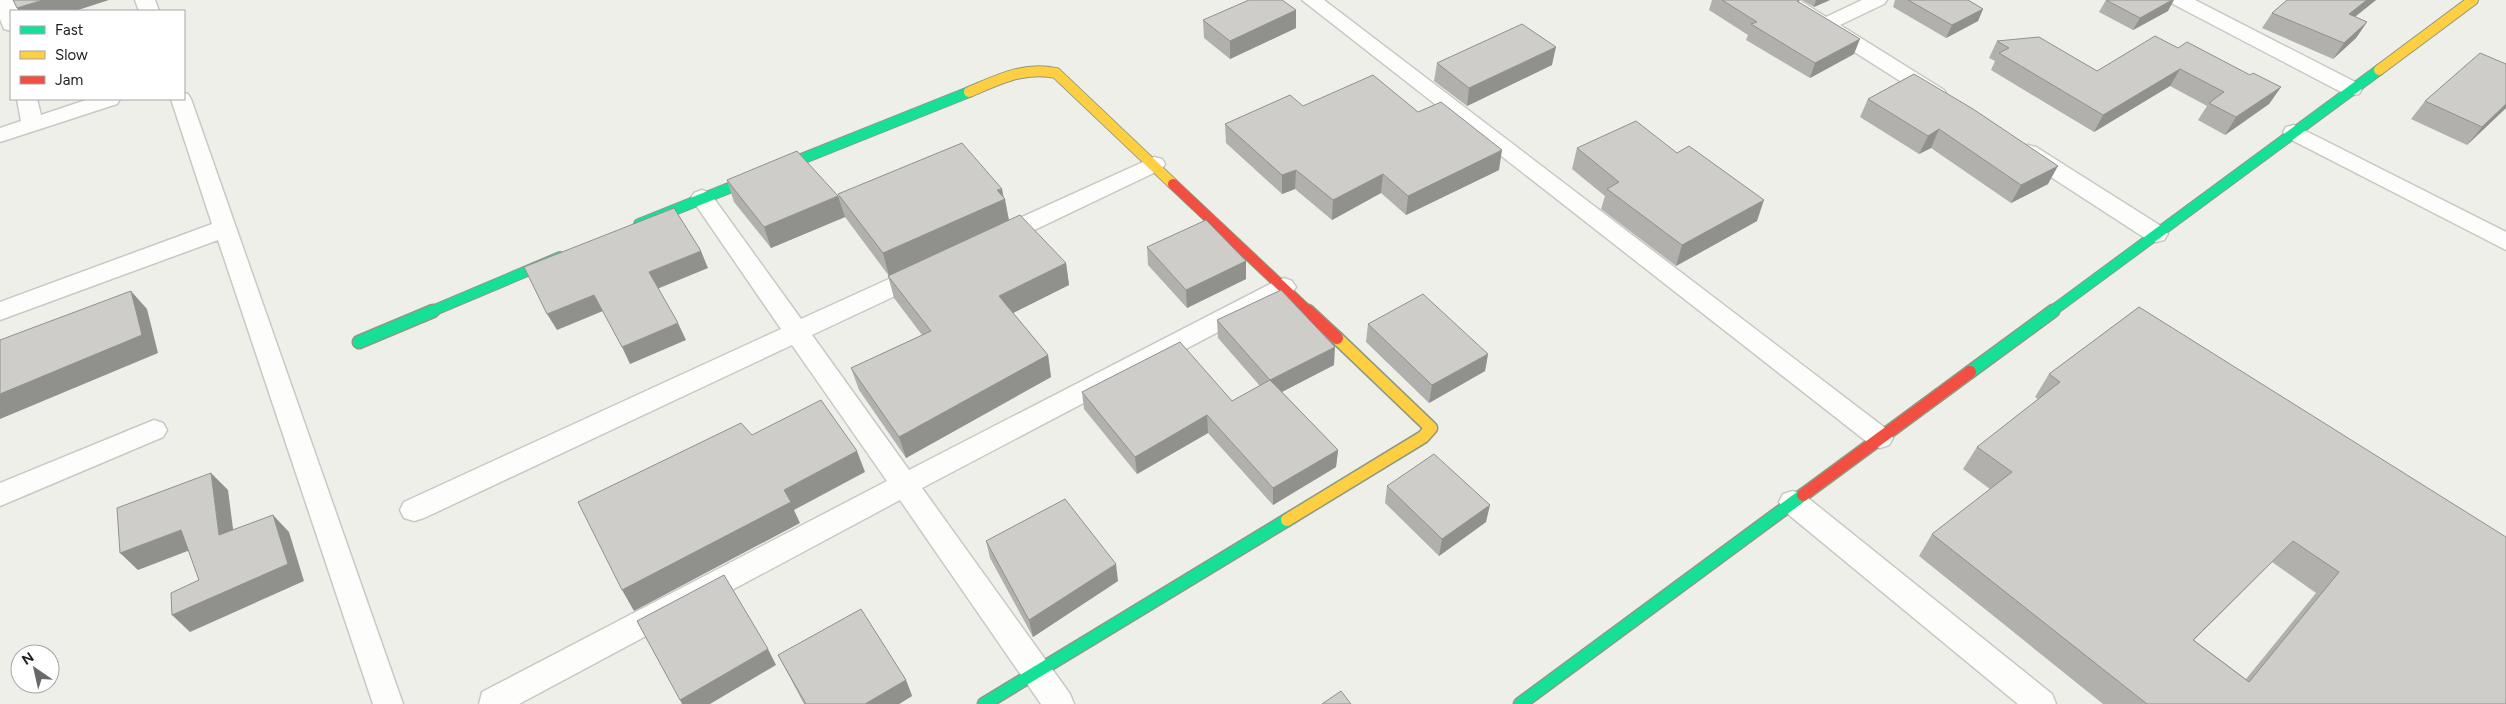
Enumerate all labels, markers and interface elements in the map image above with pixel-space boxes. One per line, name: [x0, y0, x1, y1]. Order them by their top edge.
legend: [10, 10, 185, 100]
text: Fast: [55, 21, 84, 39]
text: Slow: [55, 46, 88, 64]
text: Jam: [55, 71, 83, 89]
north arrow: [10, 644, 60, 694]
text: N: [19, 649, 37, 669]

